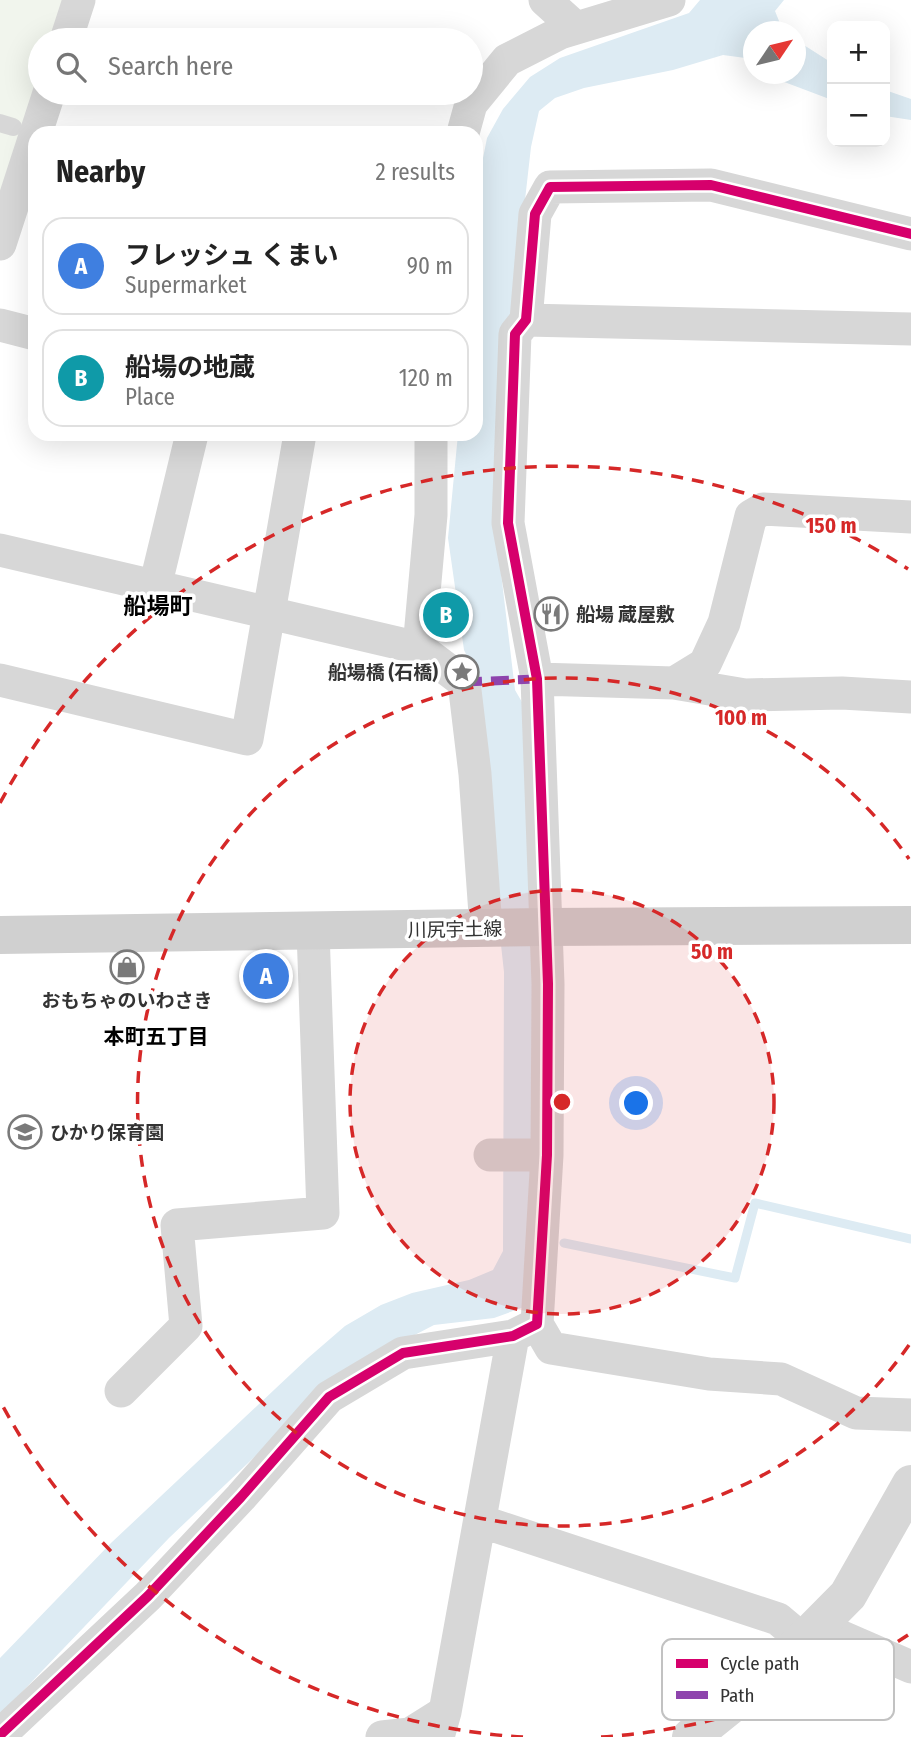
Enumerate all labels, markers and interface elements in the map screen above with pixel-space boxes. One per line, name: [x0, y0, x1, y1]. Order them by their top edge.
north arrow: [743, 21, 806, 84]
map controls: [827, 21, 890, 147]
button: +: [827, 21, 890, 84]
search box: [28, 28, 483, 105]
icon: search: [52, 48, 90, 86]
text: Search here: [108, 51, 233, 82]
button: −: [827, 84, 890, 147]
text: Nearby: [56, 154, 145, 190]
text: 2 results: [375, 158, 455, 186]
text: フレッシュ くまい: [125, 240, 338, 271]
text: A: [75, 252, 87, 280]
text: 90 m: [407, 252, 453, 280]
text: Supermarket: [125, 271, 246, 299]
text: 船場の地蔵: [125, 352, 255, 383]
text: B: [75, 364, 87, 392]
text: 120 m: [399, 364, 453, 392]
text: Place: [125, 383, 175, 411]
text: 150 m: [805, 513, 857, 539]
pin: B: [423, 589, 469, 641]
district label: 船場町: [124, 592, 193, 620]
restaurant icon: 船場 蔵屋敷: [532, 595, 570, 633]
place label: 船場 蔵屋敷: [576, 603, 675, 626]
place icon: 船場橋 (石橋): [443, 653, 481, 691]
place label: 船場橋 (石橋): [328, 661, 438, 684]
text: 100 m: [715, 705, 767, 731]
street label: 川尻宇土線: [407, 917, 503, 942]
text: 50 m: [691, 939, 733, 965]
shop icon: おもちゃのいわさき: [108, 948, 146, 986]
pin: A: [243, 950, 289, 1002]
place label: おもちゃのいわさき: [41, 989, 213, 1012]
district label: 本町五丁目: [104, 1024, 209, 1050]
your location: [619, 1086, 653, 1120]
centre of rings: [550, 1090, 574, 1114]
school or university icon: ひかり保育園: [6, 1113, 44, 1151]
place label: ひかり保育園: [50, 1121, 164, 1144]
legend: [662, 1639, 894, 1720]
text: Cycle path: [720, 1652, 799, 1675]
text: Path: [720, 1684, 755, 1707]

